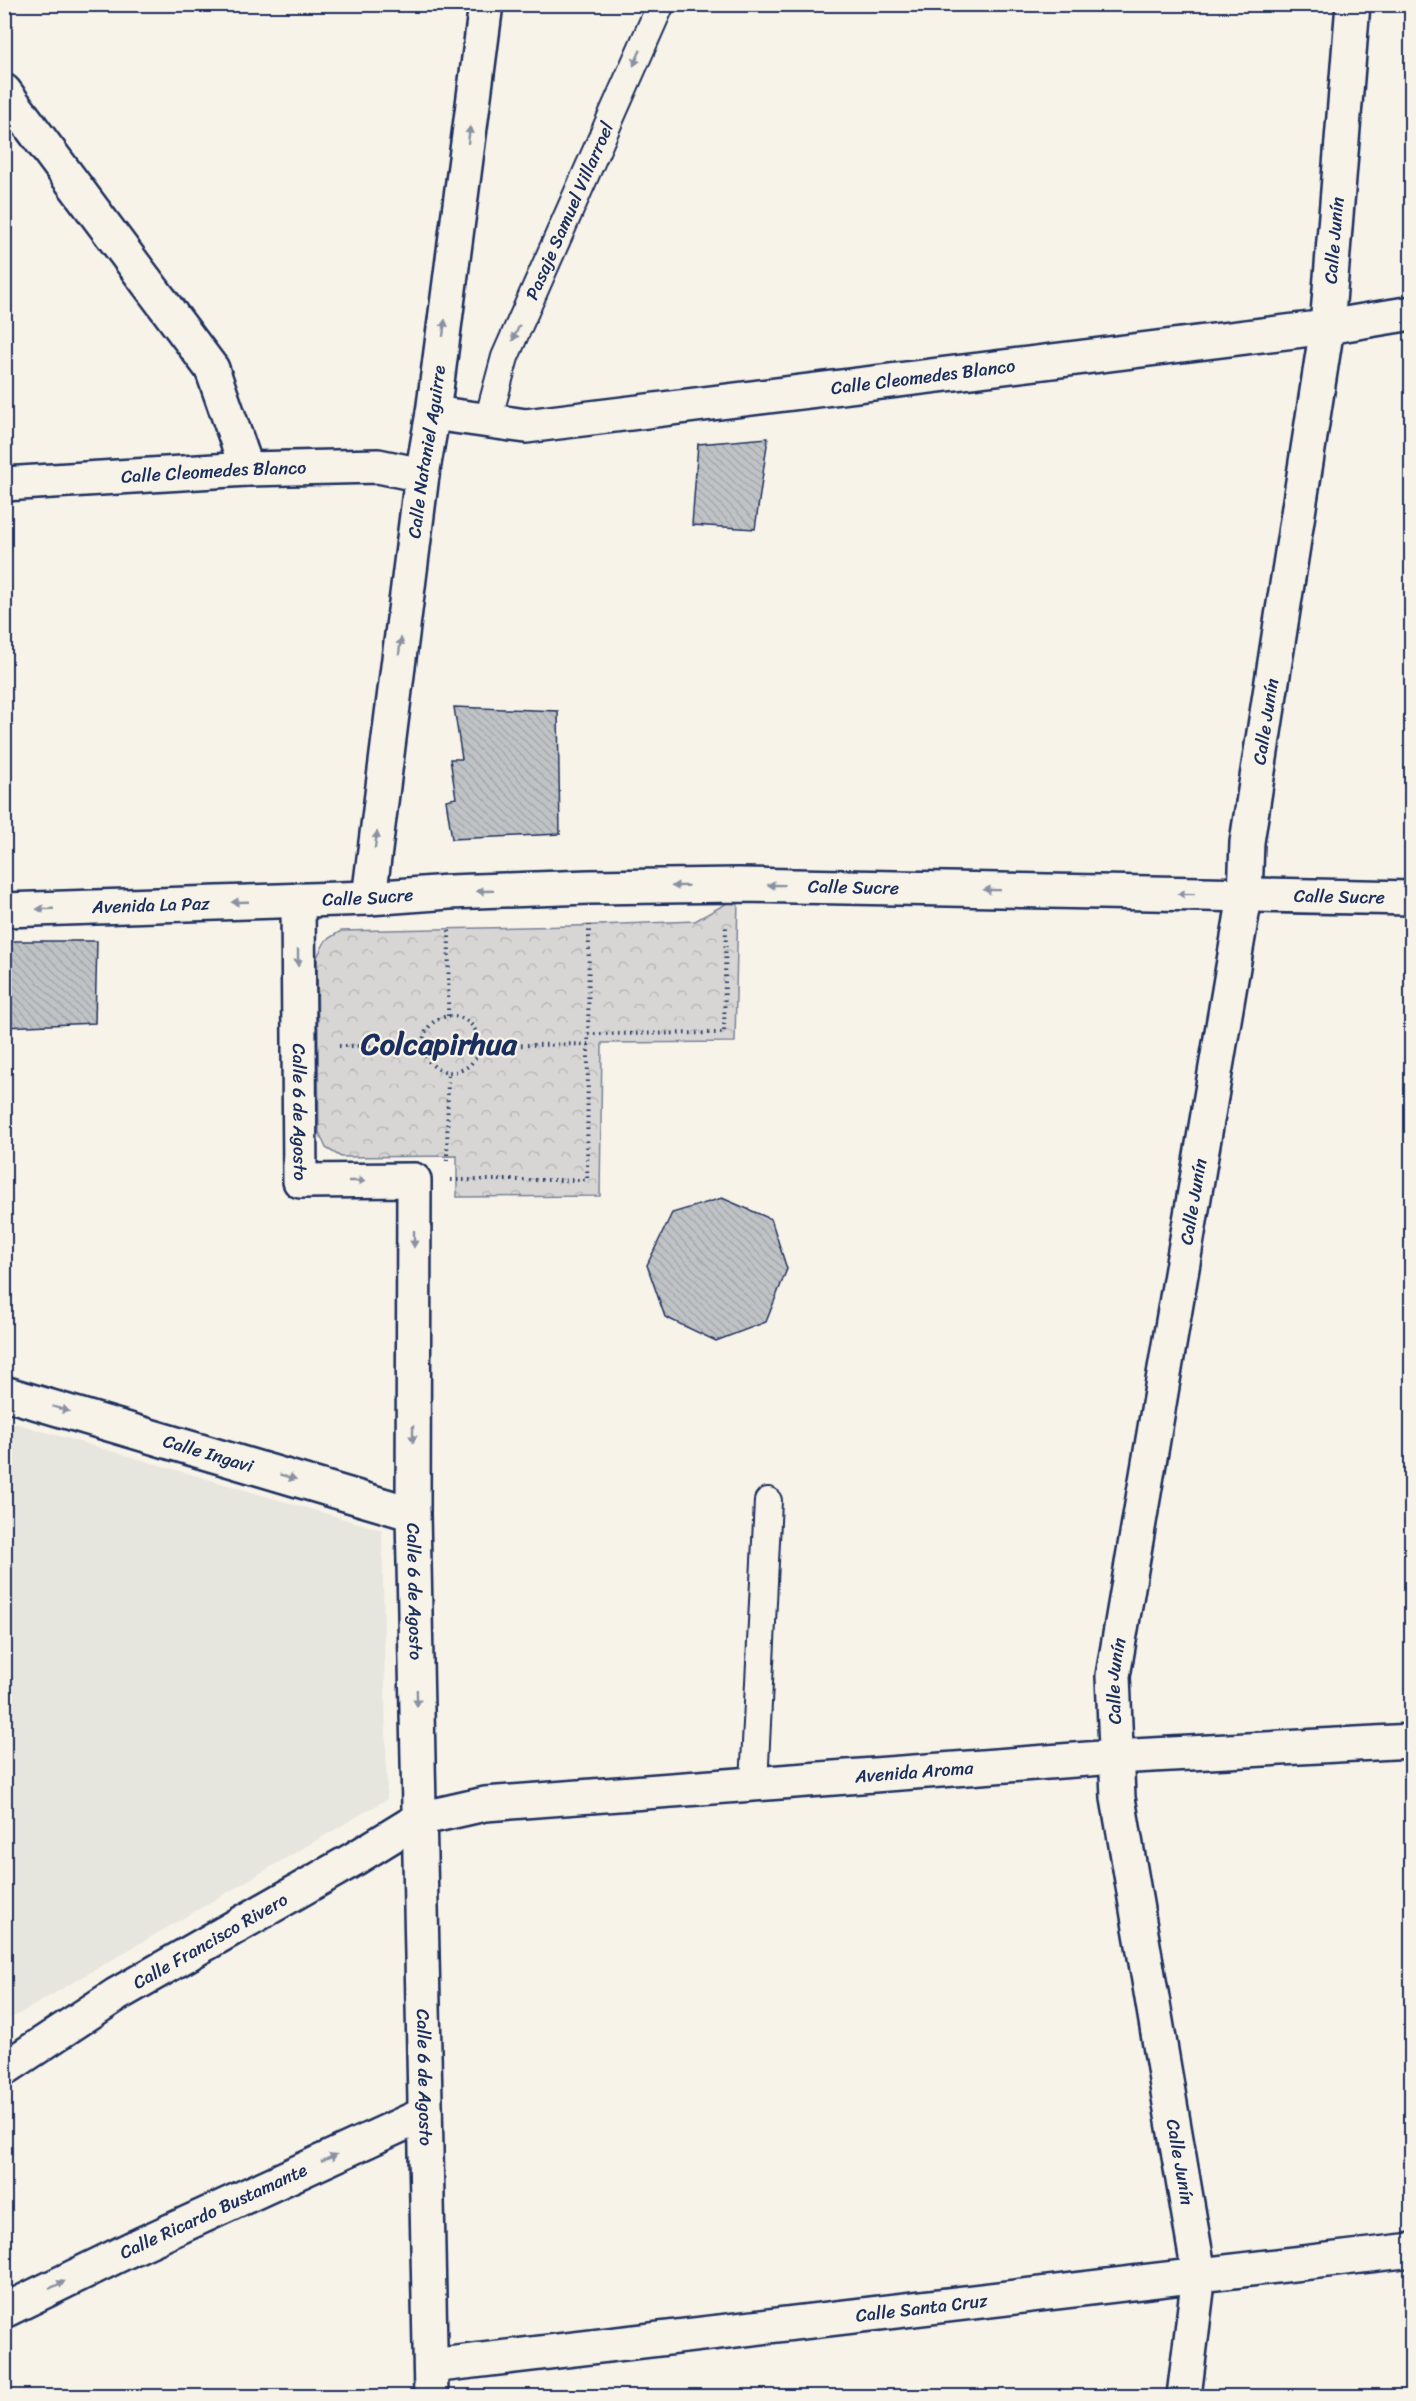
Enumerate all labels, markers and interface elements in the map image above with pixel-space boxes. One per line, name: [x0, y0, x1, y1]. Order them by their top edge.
one-way arrow: [632, 49, 641, 67]
street label: Pasaje Samuel Villarroel: [516, 116, 623, 305]
one-way arrow: [464, 125, 474, 144]
street label: Calle Junín: [1315, 195, 1353, 285]
one-way arrow: [439, 319, 449, 338]
one-way arrow: [511, 324, 521, 342]
street label: Calle Cleomedes Blanco: [829, 350, 1017, 404]
street label: Calle Nataniel Aguirre: [398, 363, 455, 540]
street label: Calle Cleomedes Blanco: [120, 452, 307, 493]
one-way arrow: [395, 637, 405, 656]
street label: Calle Junín: [1243, 676, 1288, 767]
one-way arrow: [371, 830, 380, 849]
street label: Calle Sucre: [808, 870, 899, 904]
street label: Calle Sucre: [322, 879, 414, 916]
street label: Calle Sucre: [1294, 880, 1385, 913]
one-way arrow: [671, 881, 690, 890]
one-way arrow: [766, 881, 785, 890]
one-way arrow: [982, 885, 1001, 895]
one-way arrow: [476, 886, 495, 895]
street label: Avenida La Paz: [91, 887, 211, 923]
one-way arrow: [1177, 890, 1196, 899]
one-way arrow: [230, 897, 249, 906]
one-way arrow: [35, 904, 54, 913]
one-way arrow: [293, 949, 303, 968]
district label: Colcapirhua: [360, 1017, 518, 1071]
street label: Calle 6 de Agosto: [283, 1043, 316, 1181]
street label: Calle Junín: [1170, 1156, 1216, 1247]
one-way arrow: [348, 1176, 367, 1186]
one-way arrow: [409, 1229, 419, 1248]
one-way arrow: [52, 1405, 70, 1414]
one-way arrow: [408, 1424, 418, 1443]
street label: Calle Ingavi: [159, 1425, 258, 1482]
one-way arrow: [279, 1473, 297, 1482]
street label: Calle 6 de Agosto: [397, 1523, 432, 1660]
street label: Calle Junín: [1096, 1635, 1135, 1725]
one-way arrow: [412, 1689, 421, 1708]
street label: Avenida Aroma: [853, 1752, 975, 1792]
street label: Calle Francisco Rivero: [127, 1884, 294, 1998]
street label: Calle 6 de Agosto: [407, 2009, 442, 2146]
street label: Calle Junín: [1157, 2116, 1203, 2208]
one-way arrow: [320, 2153, 338, 2163]
street label: Calle Ricardo Bustamante: [114, 2154, 313, 2268]
one-way arrow: [48, 2281, 66, 2291]
street label: Calle Santa Cruz: [854, 2284, 990, 2332]

